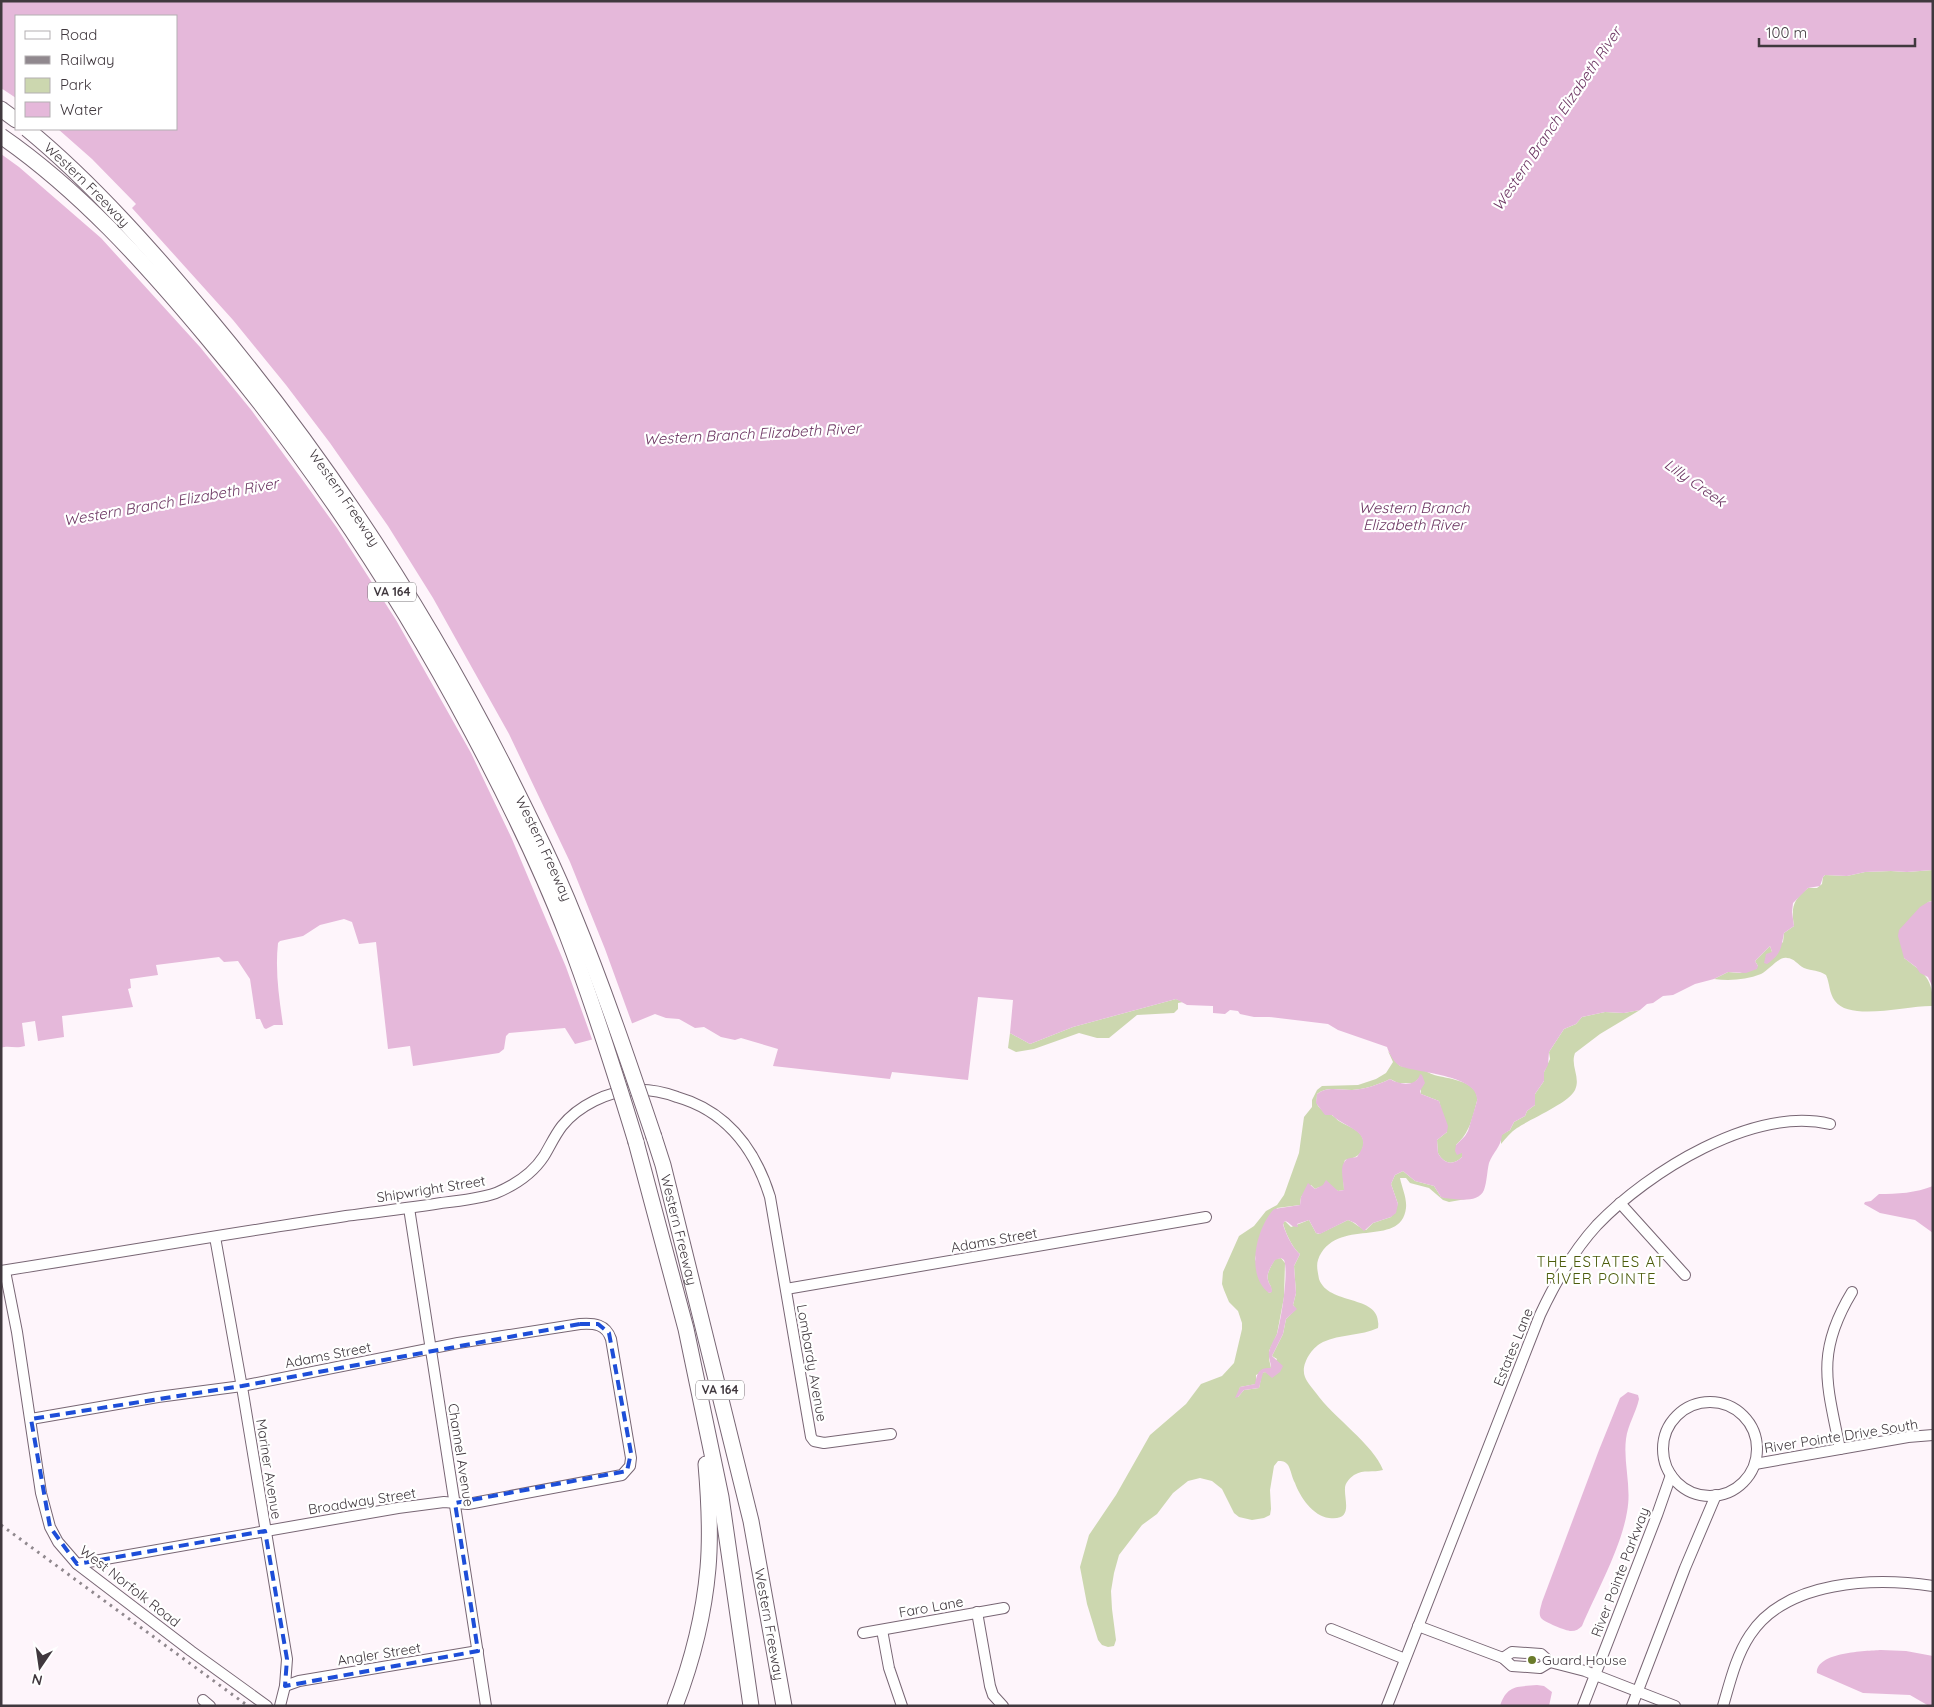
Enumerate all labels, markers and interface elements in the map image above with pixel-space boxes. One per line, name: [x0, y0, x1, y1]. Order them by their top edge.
legend: [15, 15, 178, 130]
scale bar: [1759, 15, 1915, 47]
water label: Western Branch Elizabeth River: [1488, 21, 1626, 214]
text: 100 m: [1766, 23, 1807, 42]
text: Road: [60, 25, 97, 44]
text: Railway: [60, 50, 115, 69]
text: Park: [60, 75, 92, 94]
text: Water: [60, 100, 103, 119]
street label: Western Freeway: [40, 139, 134, 231]
water label: Western Branch Elizabeth River: [643, 418, 863, 449]
street label: Western Freeway: [305, 446, 384, 550]
water label: Lilly Creek: [1661, 455, 1731, 512]
water label: Western Branch Elizabeth River: [62, 473, 282, 530]
water label: Western Branch Elizabeth River: [1358, 498, 1470, 534]
road number: VA 164: [368, 582, 416, 602]
street label: Western Freeway: [511, 793, 576, 904]
street label: Shipwright Street: [375, 1171, 487, 1206]
street label: Western Freeway: [657, 1172, 701, 1287]
street label: Adams Street: [949, 1224, 1039, 1256]
district label: THE ESTATES AT RIVER POINTE: [1537, 1252, 1665, 1288]
street label: Lombardy Avenue: [793, 1303, 831, 1423]
street label: Estates Lane: [1489, 1305, 1537, 1389]
street label: Adams Street: [283, 1338, 373, 1372]
road number: VA 164: [696, 1380, 744, 1400]
street label: Channel Avenue: [444, 1402, 478, 1508]
street label: River Pointe Drive South: [1763, 1415, 1919, 1457]
street label: Mariner Avenue: [252, 1417, 286, 1521]
street label: Broadway Street: [307, 1484, 417, 1518]
street label: River Pointe Parkway: [1587, 1505, 1653, 1639]
street label: West Norfolk Road: [76, 1541, 184, 1631]
street label: Western Freeway: [751, 1567, 788, 1682]
street label: Faro Lane: [897, 1592, 965, 1622]
street label: Angler Street: [336, 1638, 422, 1669]
north arrow: [15, 1642, 65, 1692]
place label: Guard House: [1542, 1651, 1627, 1669]
marker: Guard House: [1526, 1654, 1538, 1666]
text: N: [30, 1670, 44, 1690]

